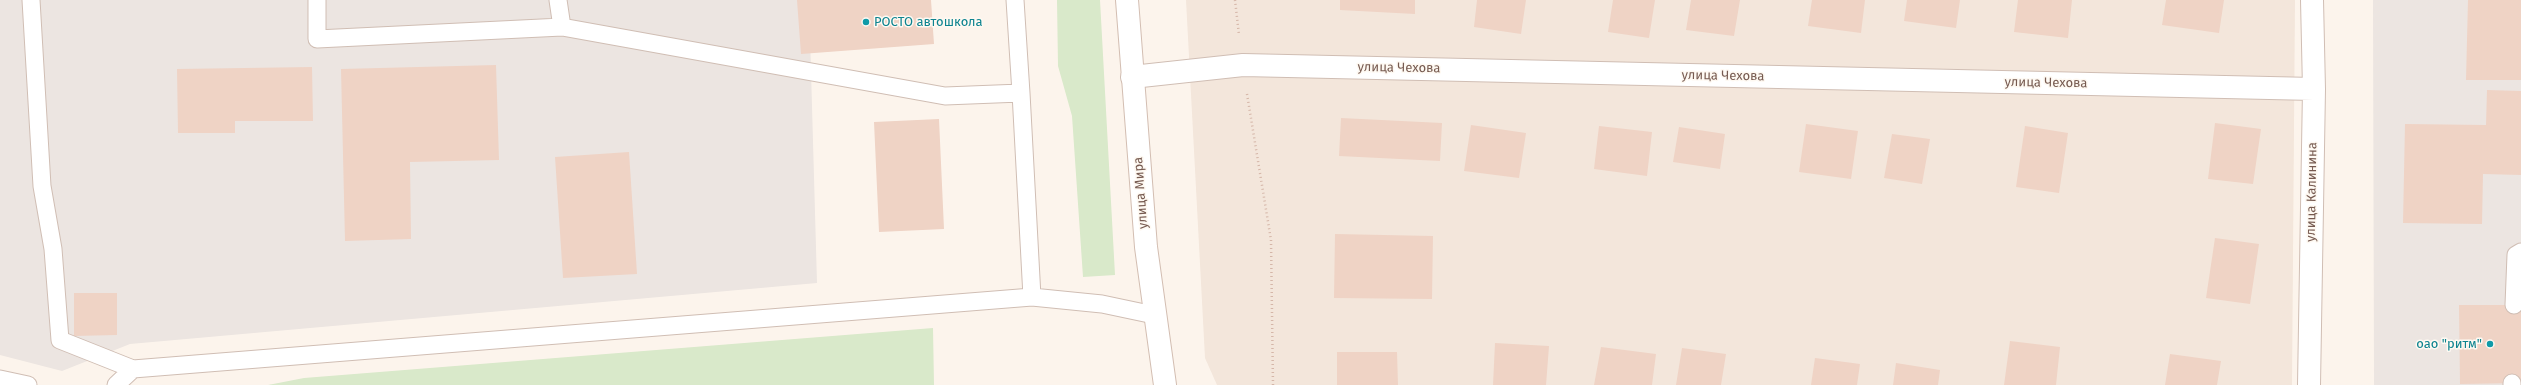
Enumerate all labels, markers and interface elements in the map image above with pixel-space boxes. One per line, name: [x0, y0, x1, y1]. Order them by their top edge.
place label: РОСТО автошкола: [874, 14, 983, 30]
marker: РОСТО автошкола: [861, 17, 871, 27]
street label: улица Чехова: [1358, 59, 1440, 77]
street label: улица Чехова: [1682, 67, 1764, 85]
street label: улица Чехова: [2005, 74, 2087, 92]
street label: улица Калинина: [2303, 142, 2321, 242]
street label: улица Мира: [1131, 156, 1151, 230]
place label: оао "ритм": [2416, 336, 2482, 352]
marker: оао "ритм": [2485, 339, 2495, 349]

